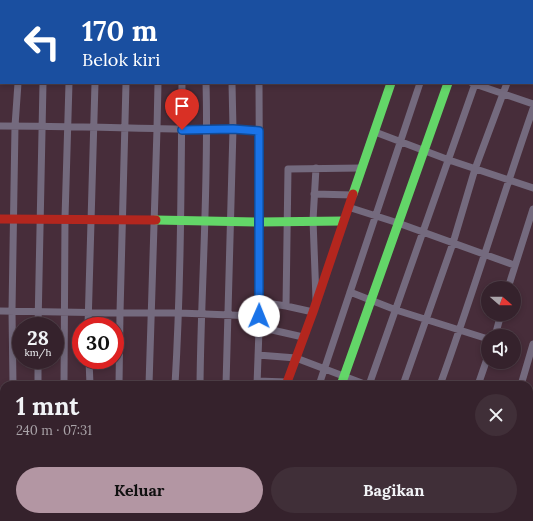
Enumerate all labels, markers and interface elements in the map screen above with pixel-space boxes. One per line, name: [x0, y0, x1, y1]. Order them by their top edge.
text: 170 m: [82, 13, 157, 49]
icon: left: [16, 16, 68, 68]
text: Belok kiri: [82, 48, 160, 71]
pin: [165, 89, 199, 130]
icon: arrive: [171, 95, 193, 117]
north arrow: [481, 281, 521, 321]
map controls: [481, 281, 521, 369]
position arrow: [238, 295, 280, 337]
speed limit sign: 30: [72, 317, 124, 369]
text: 28: [27, 325, 49, 350]
button: sound: [481, 329, 521, 369]
text: km/h: [24, 346, 52, 359]
text: 1 mnt: [16, 391, 79, 422]
button: close: [475, 394, 517, 436]
text: 240 m · 07:31: [16, 422, 92, 439]
button: Keluar: [16, 467, 263, 513]
button: Bagikan: [271, 467, 517, 513]

